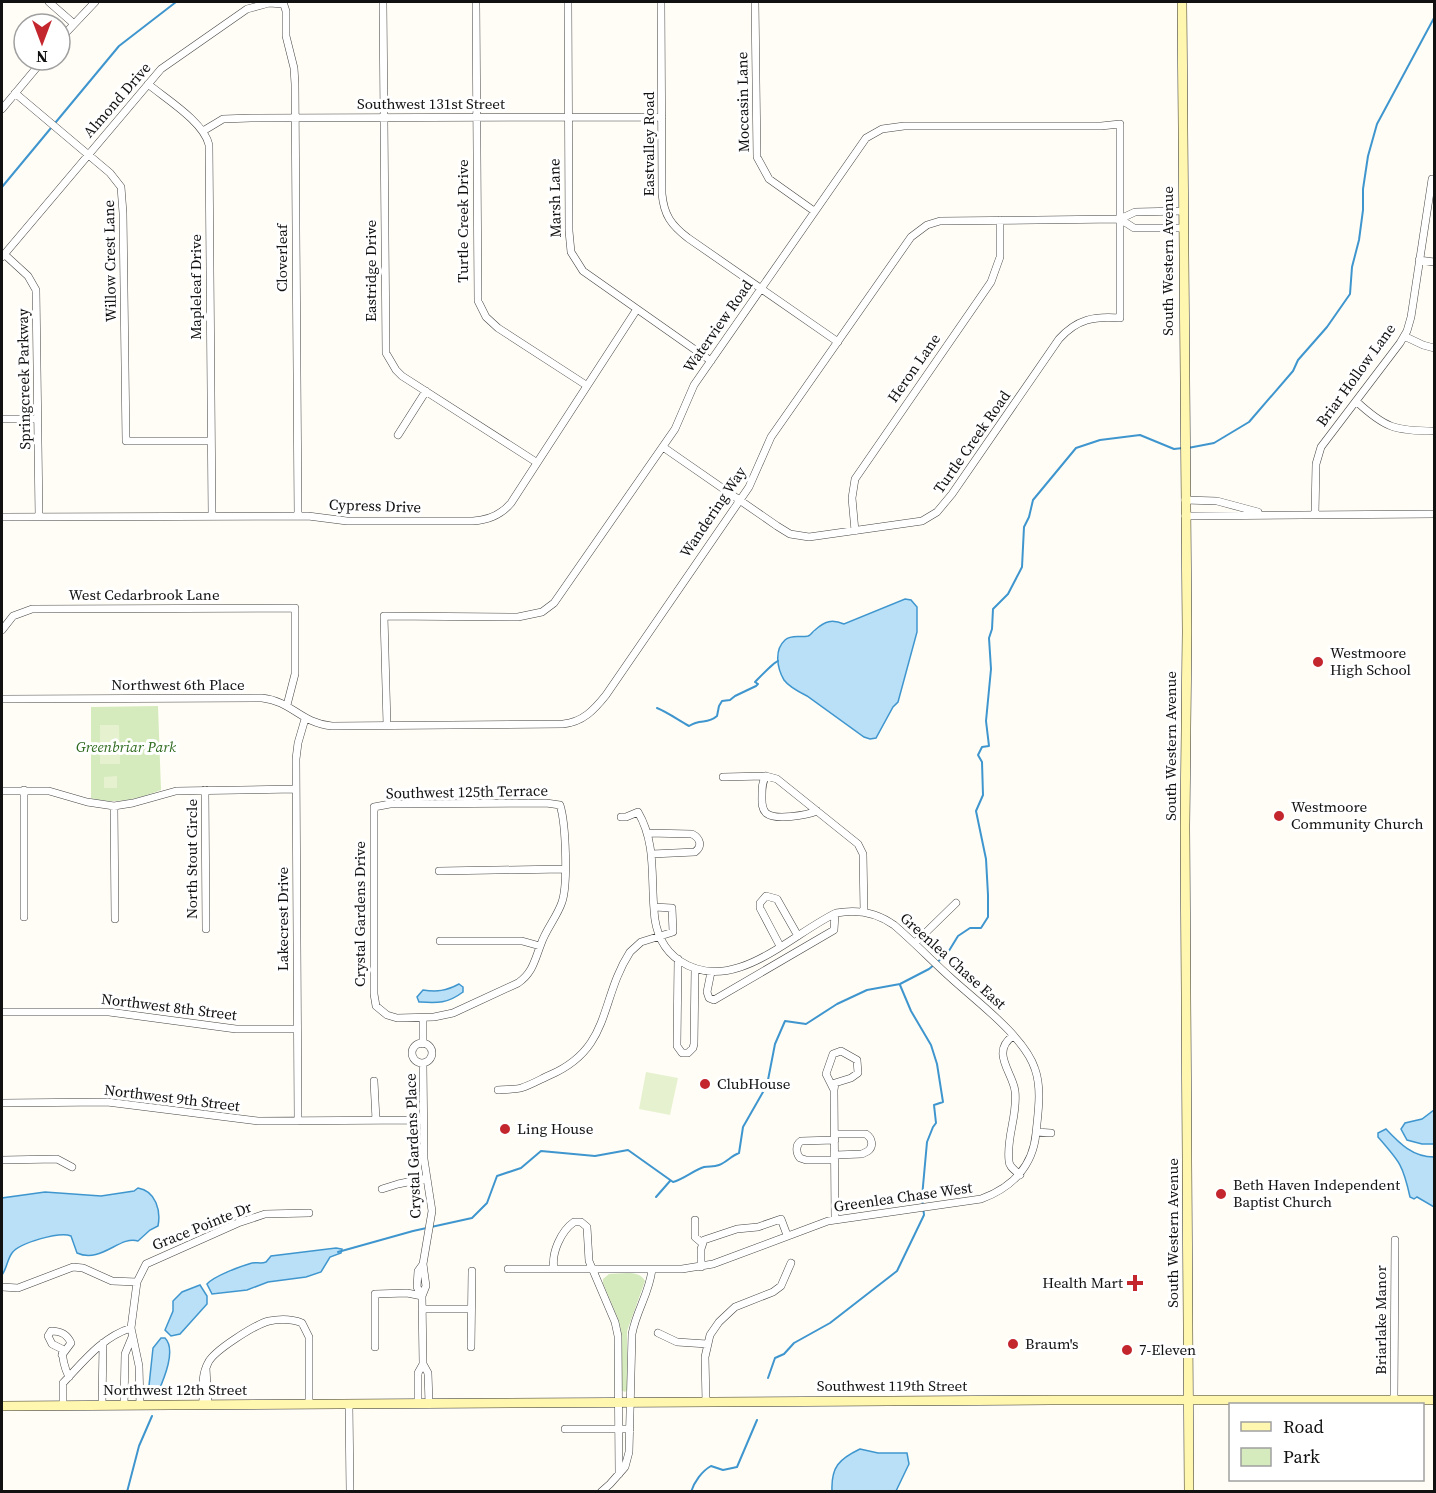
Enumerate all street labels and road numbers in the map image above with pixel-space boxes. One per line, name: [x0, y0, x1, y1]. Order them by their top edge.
street label: Moccasin Lane: [731, 51, 754, 152]
street label: Almond Drive: [78, 57, 155, 142]
street label: Eastvalley Road: [638, 91, 659, 196]
street label: Southwest 131st Street: [357, 93, 505, 114]
street label: Marsh Lane: [543, 158, 566, 238]
street label: Turtle Creek Drive: [452, 159, 473, 283]
street label: South Western Avenue: [1157, 186, 1178, 336]
street label: Willow Crest Lane: [98, 199, 121, 322]
street label: Eastridge Drive: [360, 220, 381, 322]
street label: Cloverleaf: [271, 222, 292, 292]
street label: Mapleleaf Drive: [185, 234, 206, 340]
street label: Waterview Road: [678, 275, 758, 376]
street label: Springcreek Parkway: [12, 308, 35, 450]
street label: Briar Hollow Lane: [1311, 319, 1400, 430]
street label: Heron Lane: [882, 329, 945, 406]
street label: Turtle Creek Road: [928, 386, 1015, 497]
street label: Wandering Way: [674, 462, 751, 561]
street label: Cypress Drive: [328, 493, 422, 518]
street label: West Cedarbrook Lane: [68, 584, 220, 605]
street label: South Western Avenue: [1160, 671, 1181, 821]
street label: Northwest 6th Place: [111, 674, 245, 695]
street label: Southwest 125th Terrace: [386, 780, 549, 803]
street label: North Stout Circle: [181, 799, 202, 919]
street label: Crystal Gardens Drive: [349, 841, 370, 987]
street label: Lakecrest Drive: [272, 866, 293, 971]
street label: Greenlea Chase East: [896, 907, 1011, 1014]
street label: Northwest 8th Street: [100, 988, 238, 1025]
street label: Crystal Gardens Place: [399, 1073, 426, 1219]
street label: Northwest 9th Street: [103, 1079, 241, 1116]
street label: South Western Avenue: [1162, 1158, 1183, 1308]
street label: Greenlea Chase West: [832, 1176, 974, 1217]
street label: Grace Pointe Dr: [149, 1196, 255, 1255]
street label: Briarlake Manor: [1370, 1265, 1391, 1375]
street label: Southwest 119th Street: [817, 1375, 967, 1396]
street label: Northwest 12th Street: [103, 1379, 247, 1400]

